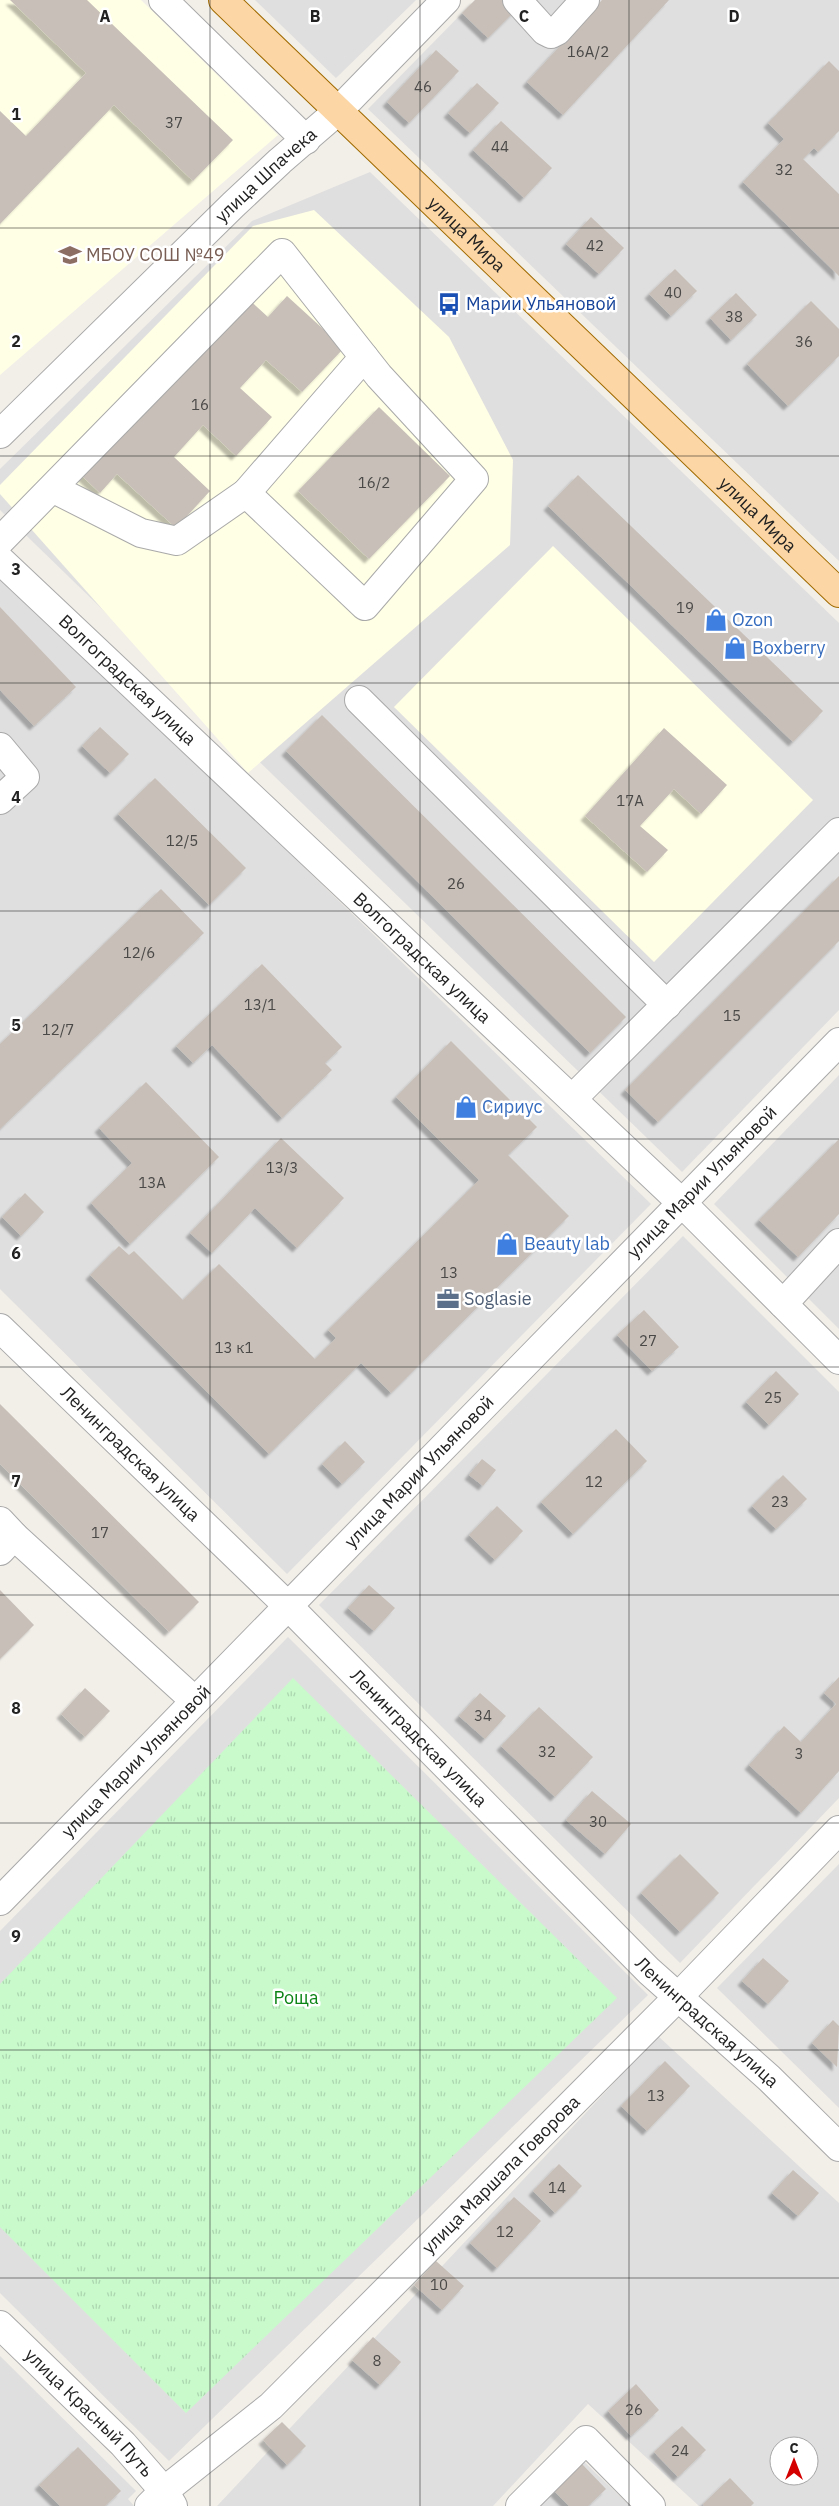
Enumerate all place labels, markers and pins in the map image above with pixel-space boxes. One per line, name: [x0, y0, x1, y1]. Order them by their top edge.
school or university icon: МБОУ СОШ №49: [57, 242, 83, 268]
place label: МБОУ СОШ №49: [86, 243, 225, 266]
bus stop icon: Марии Ульяновой: [436, 291, 462, 317]
place label: Марии Ульяновой: [466, 292, 616, 315]
shop icon: Ozon: [703, 607, 729, 633]
place label: Ozon: [732, 608, 773, 631]
shop icon: Boxberry: [722, 635, 748, 661]
place label: Boxberry: [752, 636, 825, 659]
shop icon: Сириус: [453, 1094, 479, 1120]
place label: Сириус: [482, 1095, 543, 1118]
shop icon: Beauty lab: [494, 1231, 520, 1257]
place label: Beauty lab: [524, 1232, 610, 1255]
office icon: Soglasie: [435, 1286, 461, 1312]
place label: Soglasie: [464, 1287, 532, 1310]

